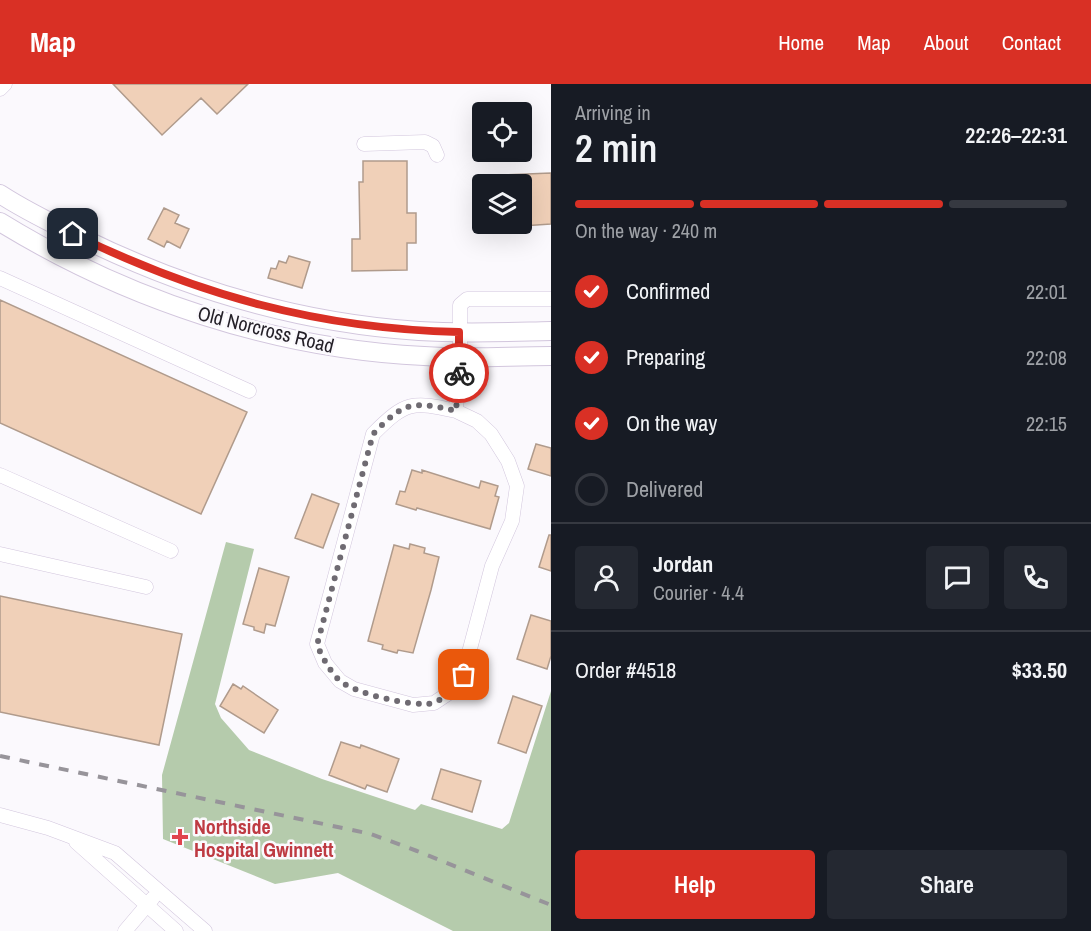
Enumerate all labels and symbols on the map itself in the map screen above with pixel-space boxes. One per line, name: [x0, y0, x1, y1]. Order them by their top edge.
pin: [47, 208, 98, 259]
street label: Old Norcross Road: [195, 299, 337, 359]
courier: [429, 343, 489, 403]
pin: [438, 649, 489, 700]
place label: Northside Hospital Gwinnett: [194, 813, 334, 863]
marker: Northside Hospital Gwinnett: [171, 828, 189, 846]

